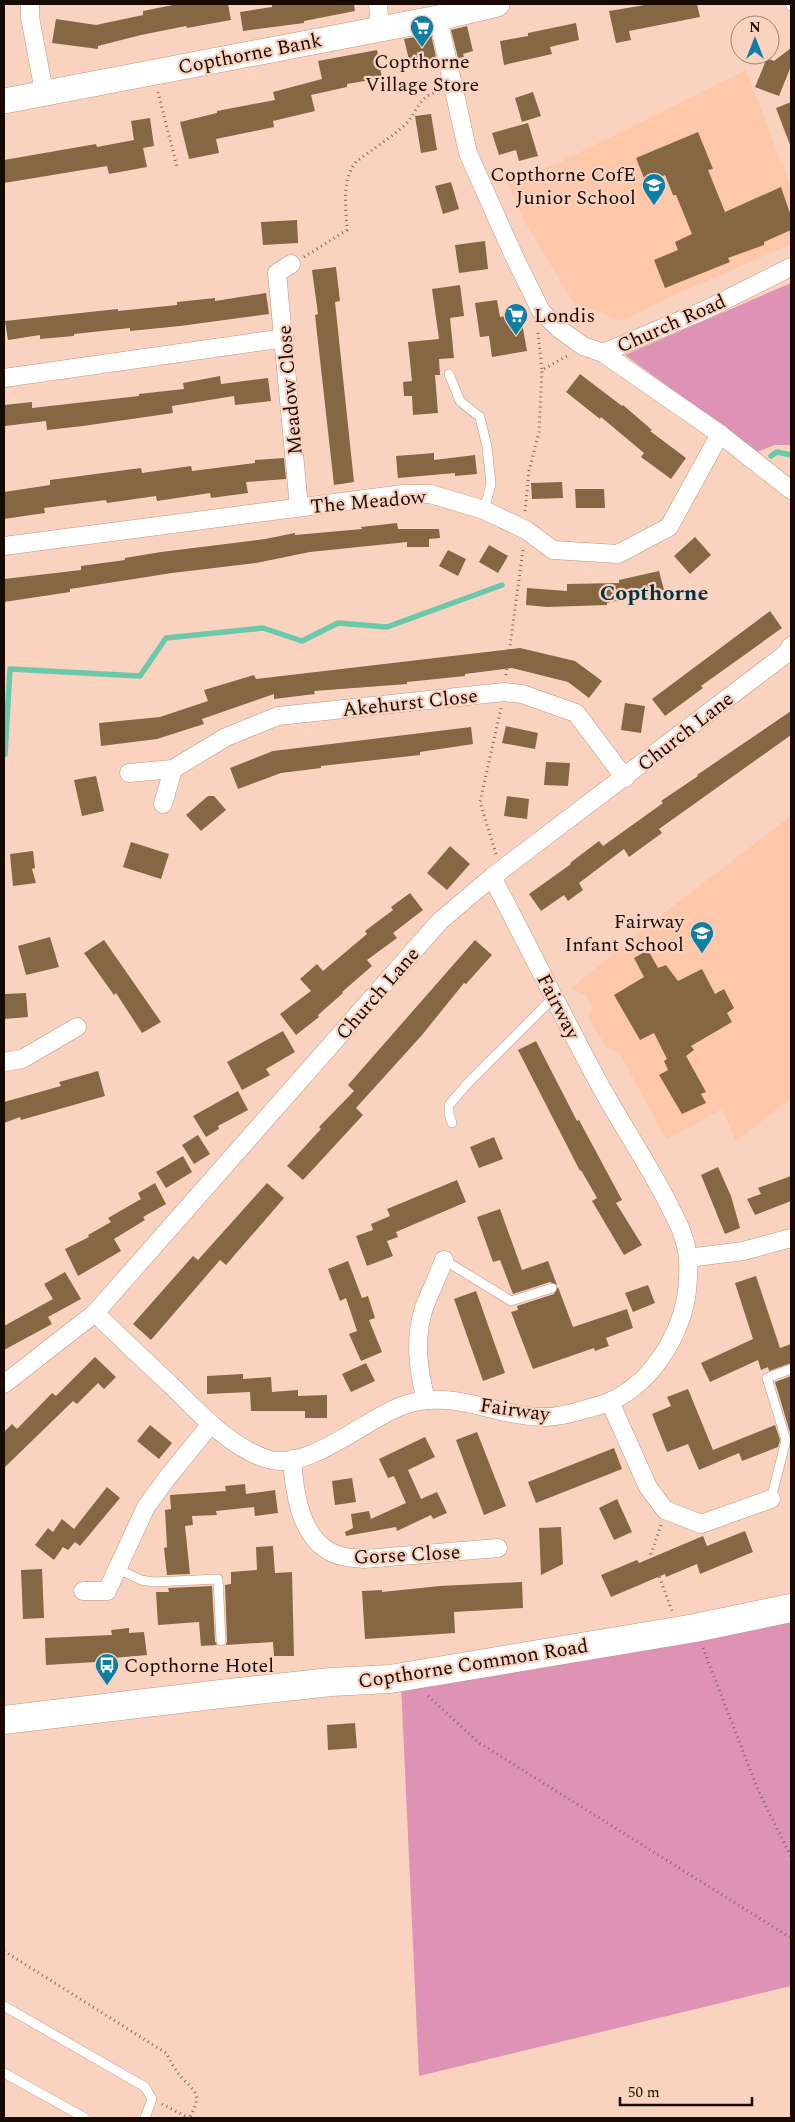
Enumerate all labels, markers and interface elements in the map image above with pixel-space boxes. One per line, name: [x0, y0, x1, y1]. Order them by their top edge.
supermarket icon: Copthorne Village Store: [409, 14, 435, 48]
north arrow: [730, 15, 780, 65]
text: N: [749, 17, 761, 38]
street label: Copthorne Bank: [176, 25, 325, 83]
place label: Copthorne Village Store: [365, 47, 479, 100]
place label: Copthorne CofE Junior School: [490, 160, 636, 213]
school or university icon: Copthorne CofE Junior School: [641, 172, 667, 206]
street label: Church Road: [612, 286, 731, 361]
place label: Londis: [534, 301, 595, 331]
supermarket icon: Londis: [503, 302, 529, 336]
street label: Meadow Close: [269, 324, 311, 456]
street label: The Meadow: [309, 482, 428, 522]
district label: Copthorne: [600, 577, 708, 610]
street label: Akehurst Close: [341, 681, 479, 725]
street label: Church Lane: [631, 684, 740, 779]
place label: Fairway Infant School: [565, 907, 685, 960]
school or university icon: Fairway Infant School: [689, 920, 715, 954]
street label: Church Lane: [329, 940, 427, 1047]
street label: Fairway: [529, 968, 588, 1046]
street label: Fairway: [478, 1390, 553, 1430]
street label: Gorse Close: [353, 1537, 461, 1573]
street label: Copthorne Common Road: [356, 1631, 590, 1697]
place label: Copthorne Hotel: [124, 1651, 274, 1681]
bus stop icon: Copthorne Hotel: [94, 1652, 120, 1686]
scale bar: [620, 2074, 752, 2106]
text: 50 m: [628, 2081, 660, 2104]

